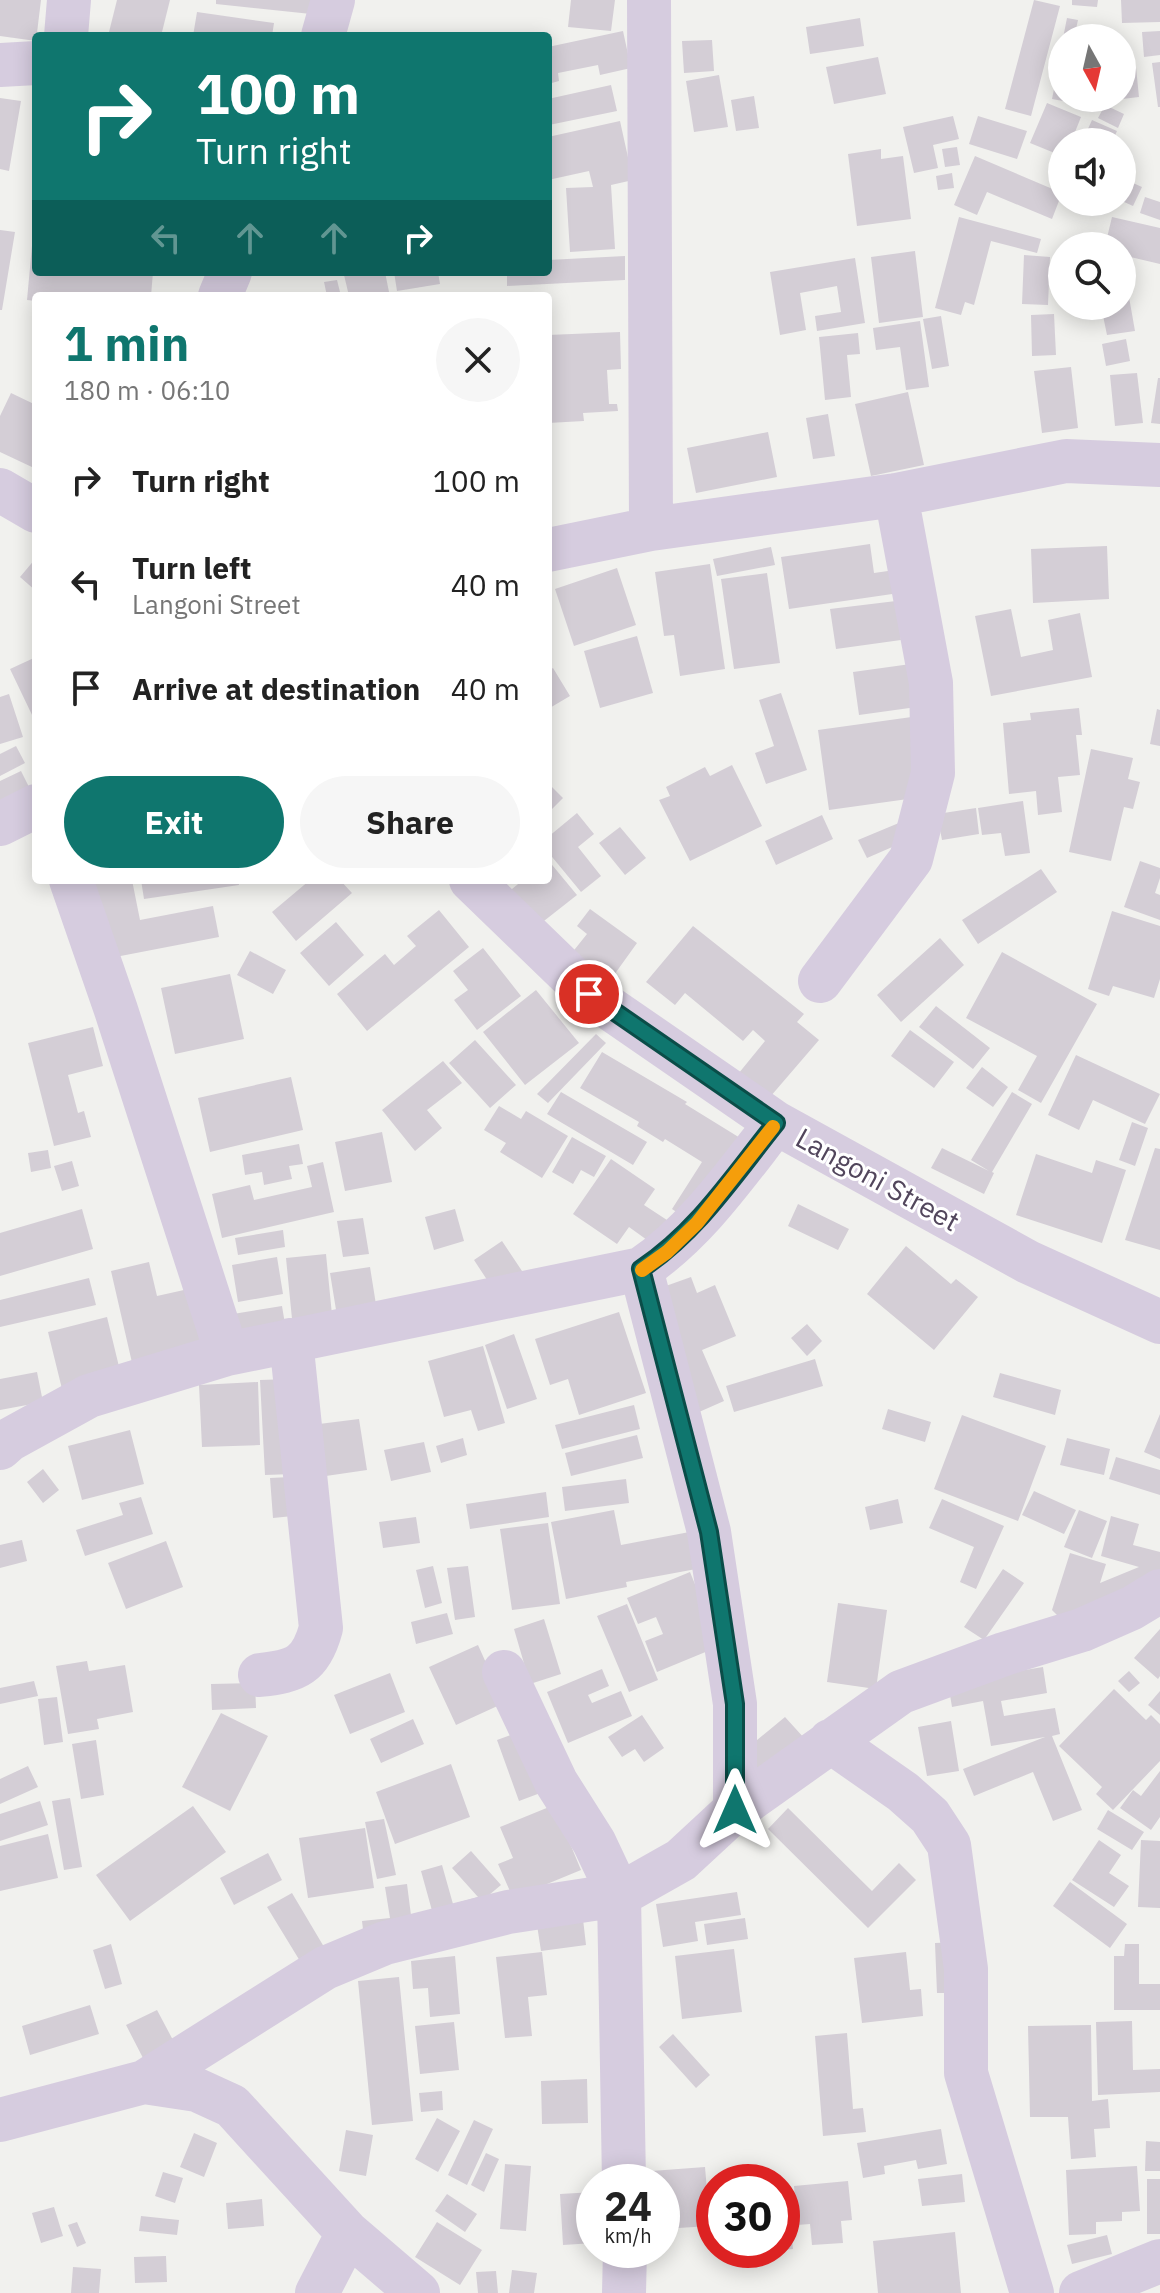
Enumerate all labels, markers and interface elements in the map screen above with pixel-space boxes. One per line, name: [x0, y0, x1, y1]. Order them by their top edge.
north arrow: [1048, 24, 1136, 112]
map controls: [1048, 24, 1136, 320]
text: 100 m: [196, 57, 360, 129]
icon: right: [64, 64, 168, 168]
text: Turn right: [196, 127, 352, 174]
button: sound: [1048, 128, 1136, 216]
icon: left: [144, 216, 188, 260]
icon: ahead: [228, 216, 272, 260]
icon: ahead: [312, 216, 356, 260]
icon: right: [396, 216, 440, 260]
button: search: [1048, 232, 1136, 320]
text: 1 min: [64, 312, 189, 374]
button: close: [436, 318, 520, 402]
text: 180 m · 06:10: [64, 373, 230, 407]
icon: right: [64, 458, 108, 502]
text: Turn right: [132, 461, 270, 500]
text: 100 m: [433, 461, 520, 500]
text: Turn left: [132, 548, 251, 587]
icon: left: [64, 562, 108, 606]
text: 40 m: [451, 565, 520, 604]
text: Langoni Street: [132, 587, 301, 621]
icon: arrive: [64, 666, 108, 710]
text: Arrive at destination: [132, 669, 420, 708]
text: 40 m: [451, 669, 520, 708]
button: Exit: [64, 776, 284, 868]
button: Share: [300, 776, 520, 868]
pin: [555, 960, 623, 1028]
icon: arrive: [567, 972, 611, 1016]
street label: Langoni Street: [790, 1119, 966, 1239]
position arrow: [693, 1768, 777, 1852]
speed limit sign: 30: [696, 2164, 800, 2268]
text: 24: [604, 2180, 652, 2232]
text: km/h: [604, 2222, 652, 2249]

